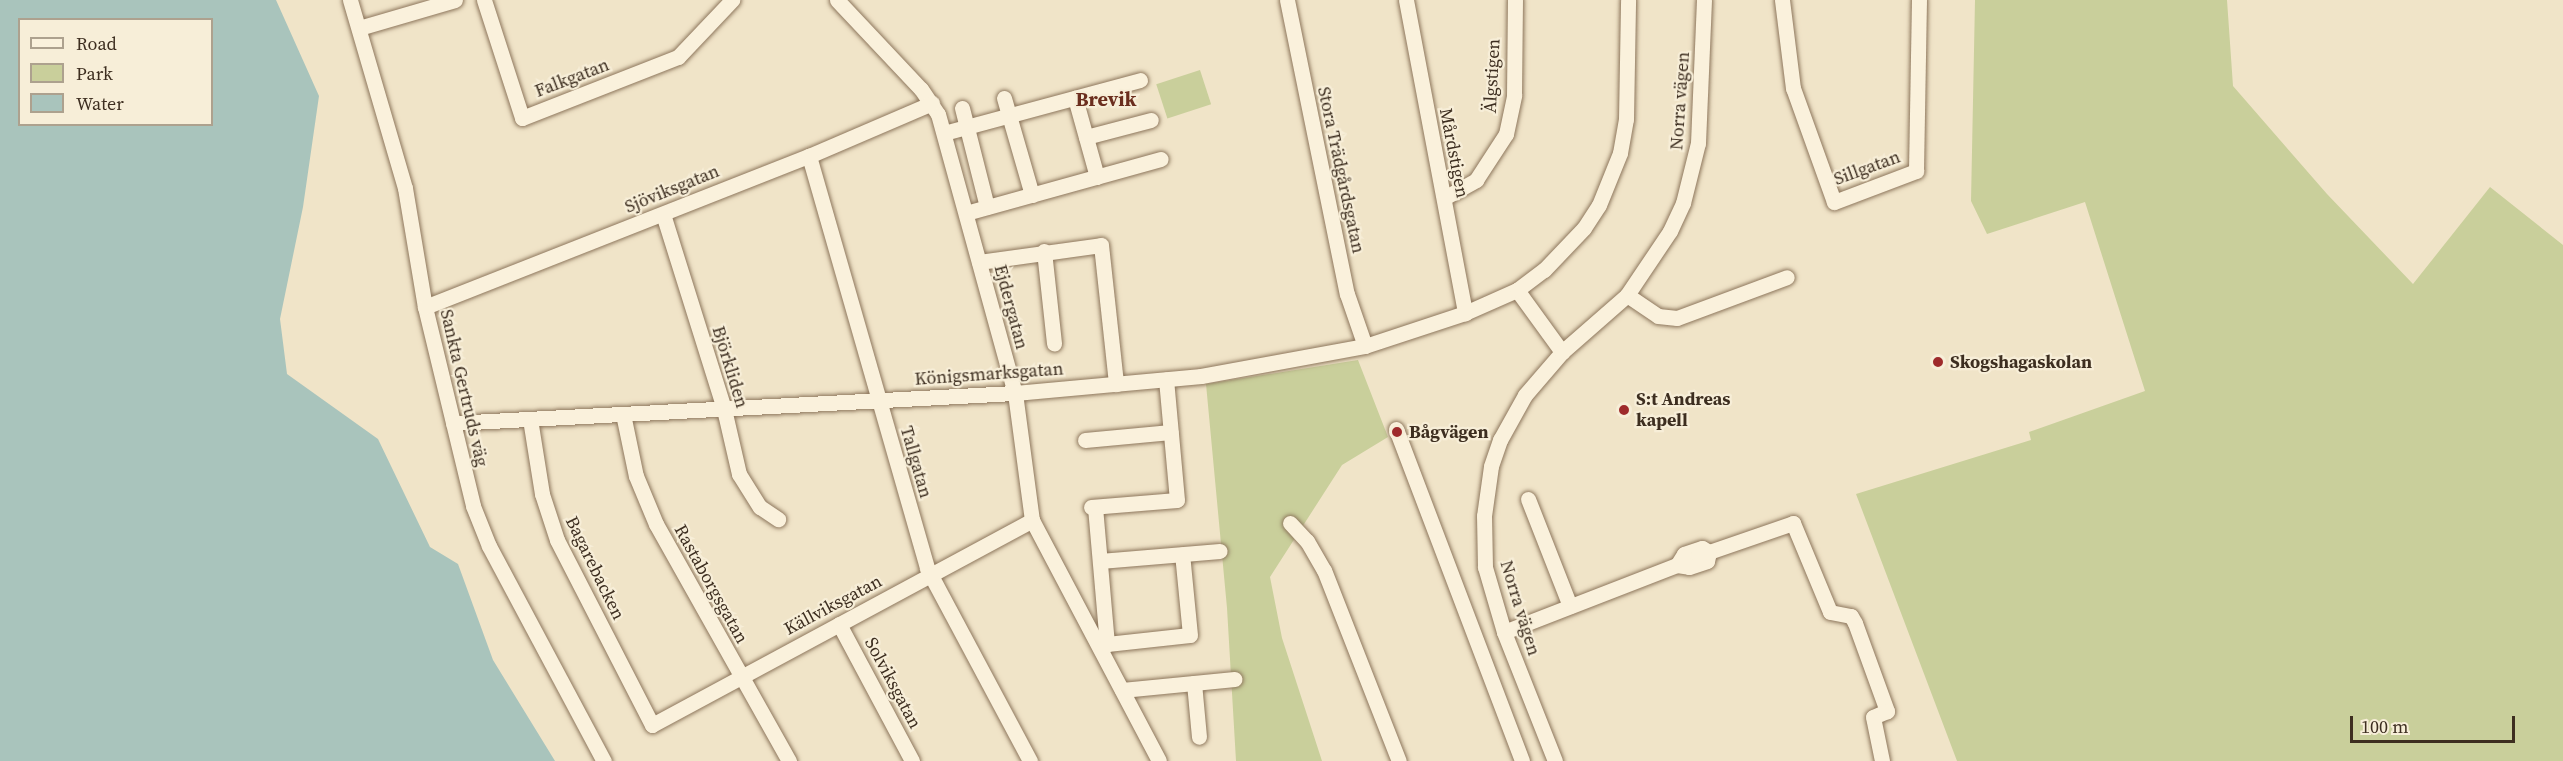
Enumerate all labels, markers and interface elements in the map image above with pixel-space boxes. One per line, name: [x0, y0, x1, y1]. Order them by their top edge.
legend: [18, 18, 213, 126]
text: Road: [76, 31, 117, 56]
street label: Älgstigen: [1479, 38, 1505, 114]
street label: Norra vägen: [1666, 51, 1694, 151]
street label: Falkgatan: [532, 54, 612, 102]
text: Park: [76, 61, 113, 86]
street label: Stora Trädgårdsgatan: [1313, 85, 1369, 255]
district label: Brevik: [1075, 87, 1137, 111]
text: Water: [76, 91, 124, 116]
street label: Mårdstigen: [1435, 106, 1473, 200]
street label: Sillgatan: [1831, 146, 1903, 190]
street label: Sjöviksgatan: [622, 160, 722, 218]
street label: Ejdergatan: [989, 262, 1033, 352]
street label: Sankta Gertruds väg: [435, 307, 493, 469]
street label: Björkliden: [707, 323, 753, 411]
place label: Skogshagaskolan: [1950, 351, 2092, 373]
marker: Skogshagaskolan: [1931, 355, 1945, 369]
street label: Königsmarksgatan: [914, 358, 1064, 390]
place label: S:t Andreas kapell: [1636, 389, 1730, 432]
marker: S:t Andreas kapell: [1617, 403, 1631, 417]
place label: Bågvägen: [1409, 421, 1489, 443]
street label: Tallgatan: [895, 424, 937, 500]
marker: Bågvägen: [1390, 425, 1404, 439]
street label: Bagarebacken: [561, 513, 629, 623]
street label: Rastaborgsgatan: [669, 521, 753, 647]
street label: Norra vägen: [1495, 558, 1545, 658]
street label: Källviksgatan: [781, 570, 885, 640]
street label: Solviksgatan: [860, 634, 926, 732]
scale bar: [2353, 704, 2518, 742]
text: 100 m: [2361, 714, 2408, 739]

